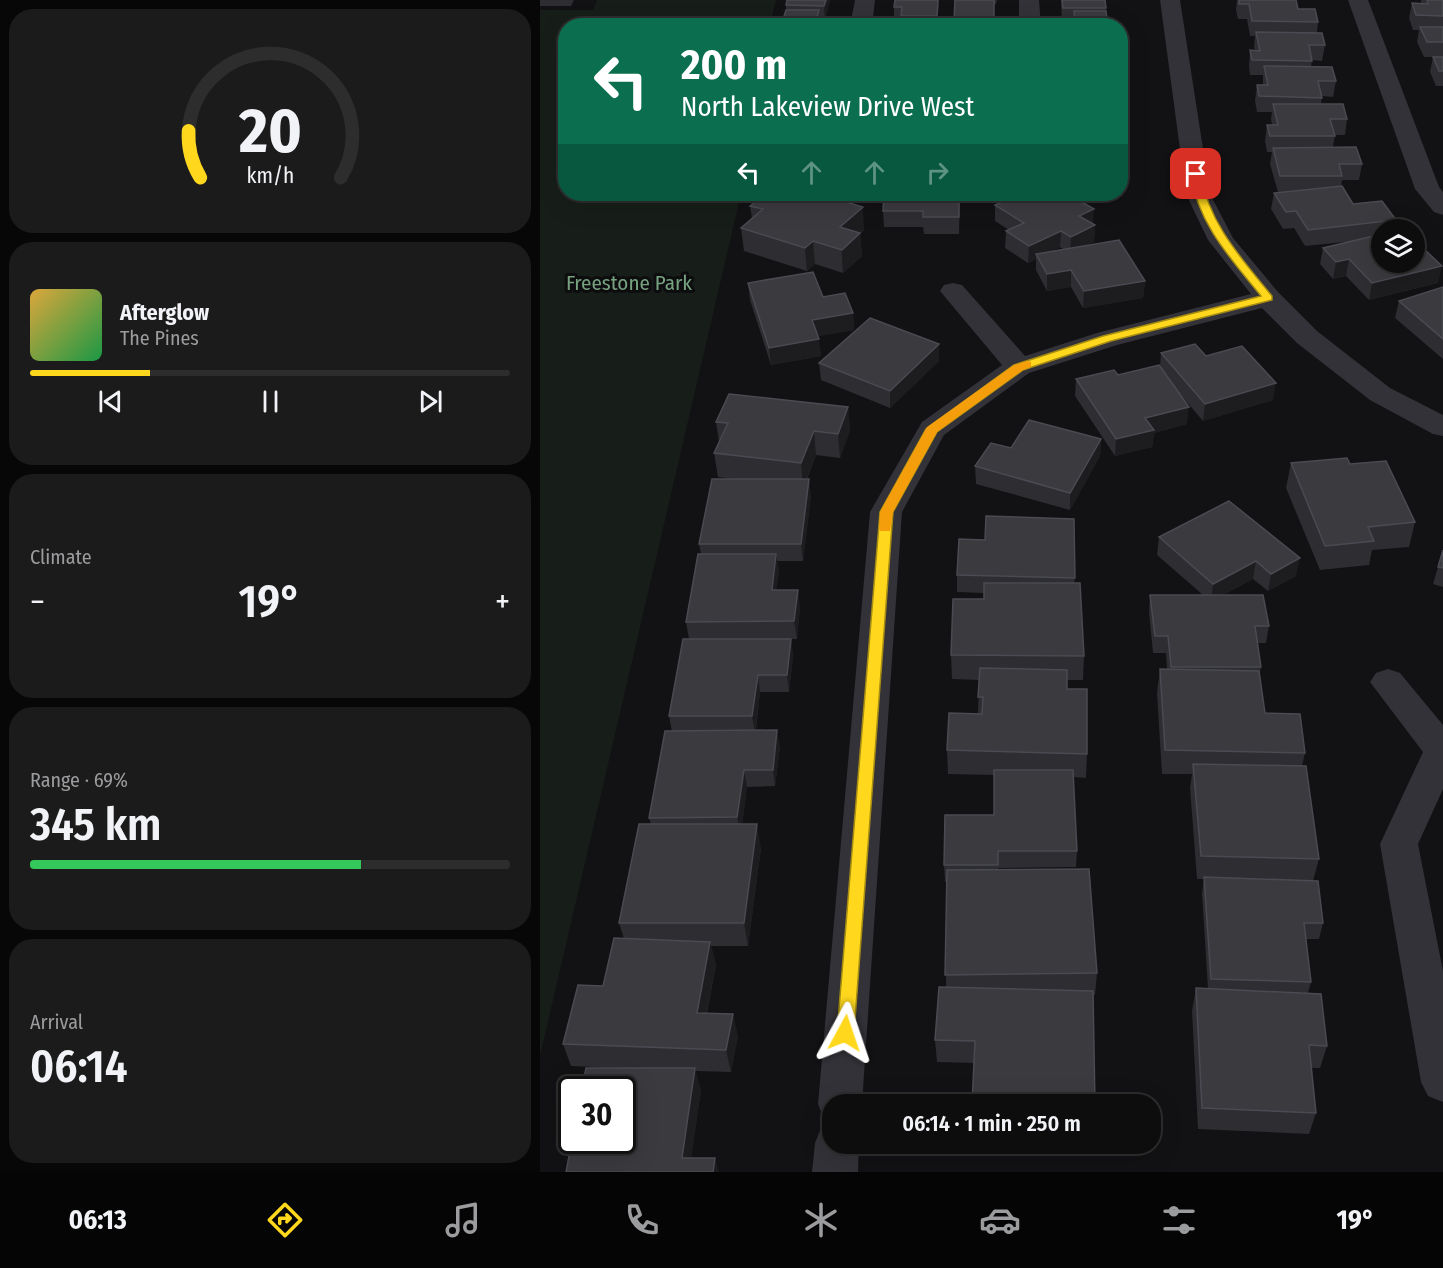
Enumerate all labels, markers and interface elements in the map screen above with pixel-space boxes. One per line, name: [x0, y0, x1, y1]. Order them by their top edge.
text: 200 m: [681, 40, 787, 90]
icon: left: [582, 42, 660, 120]
text: North Lakeview Drive West: [681, 91, 974, 123]
text: 20: [238, 94, 301, 169]
pin: [1170, 148, 1221, 199]
icon: left: [732, 156, 765, 189]
icon: ahead: [795, 156, 828, 189]
icon: ahead: [858, 156, 891, 189]
icon: right: [921, 156, 954, 189]
icon: arrive: [1179, 157, 1212, 190]
text: km/h: [246, 163, 294, 189]
map controls: [1371, 219, 1425, 273]
button: layers: [1371, 219, 1425, 273]
park label: Freestone Park: [566, 270, 692, 296]
text: Afterglow: [120, 299, 209, 326]
text: The Pines: [120, 326, 199, 350]
icon: previous: [94, 385, 127, 418]
icon: pause: [254, 385, 287, 418]
icon: next: [414, 385, 447, 418]
text: Climate: [30, 545, 92, 569]
text: 19°: [239, 575, 301, 629]
text: −: [30, 582, 45, 622]
text: +: [495, 582, 510, 622]
text: Range · 69%: [30, 768, 128, 792]
text: 345 km: [30, 798, 162, 852]
position arrow: [813, 1001, 877, 1065]
text: Arrival: [30, 1010, 83, 1034]
text: 06:14: [30, 1040, 128, 1094]
speed limit sign: 30: [558, 1076, 636, 1154]
text: 06:14 · 1 min · 250 m: [902, 1110, 1081, 1137]
icon: directions: [264, 1199, 306, 1241]
icon: music: [442, 1199, 484, 1241]
icon: phone: [621, 1199, 663, 1241]
icon: climate: [800, 1199, 842, 1241]
icon: car: [979, 1199, 1021, 1241]
icon: filters: [1158, 1199, 1200, 1241]
text: 06:13: [68, 1204, 127, 1236]
text: 19°: [1337, 1204, 1375, 1236]

